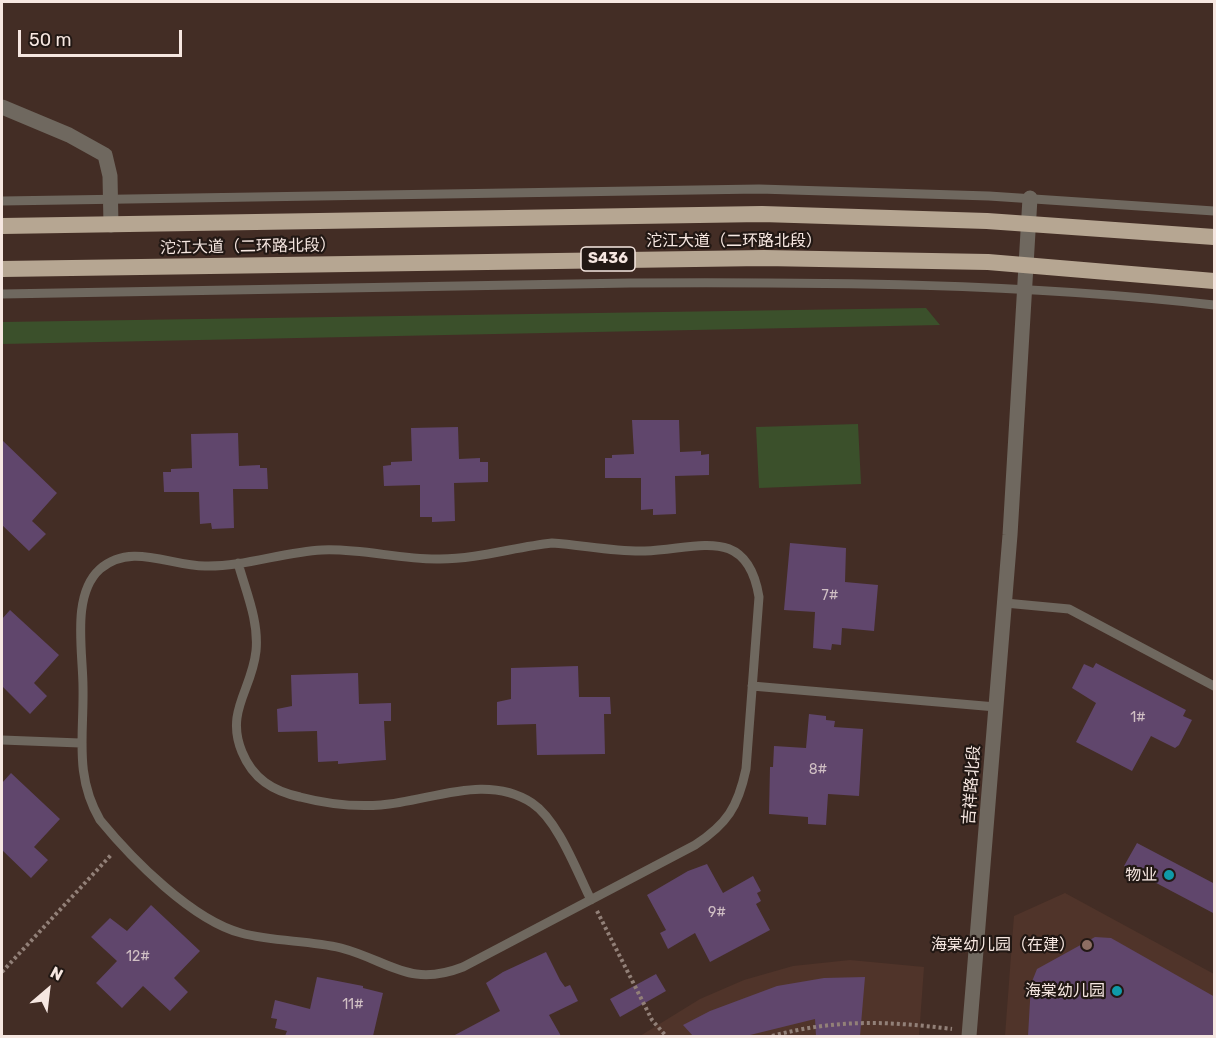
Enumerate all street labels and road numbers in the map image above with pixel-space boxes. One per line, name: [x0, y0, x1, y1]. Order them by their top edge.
street label: 沱江大道（二环路北段）: [646, 231, 822, 251]
street label: 沱江大道（二环路北段）: [160, 236, 336, 258]
road number: S436: [581, 247, 635, 271]
street label: 吉祥路北段: [960, 744, 984, 826]

